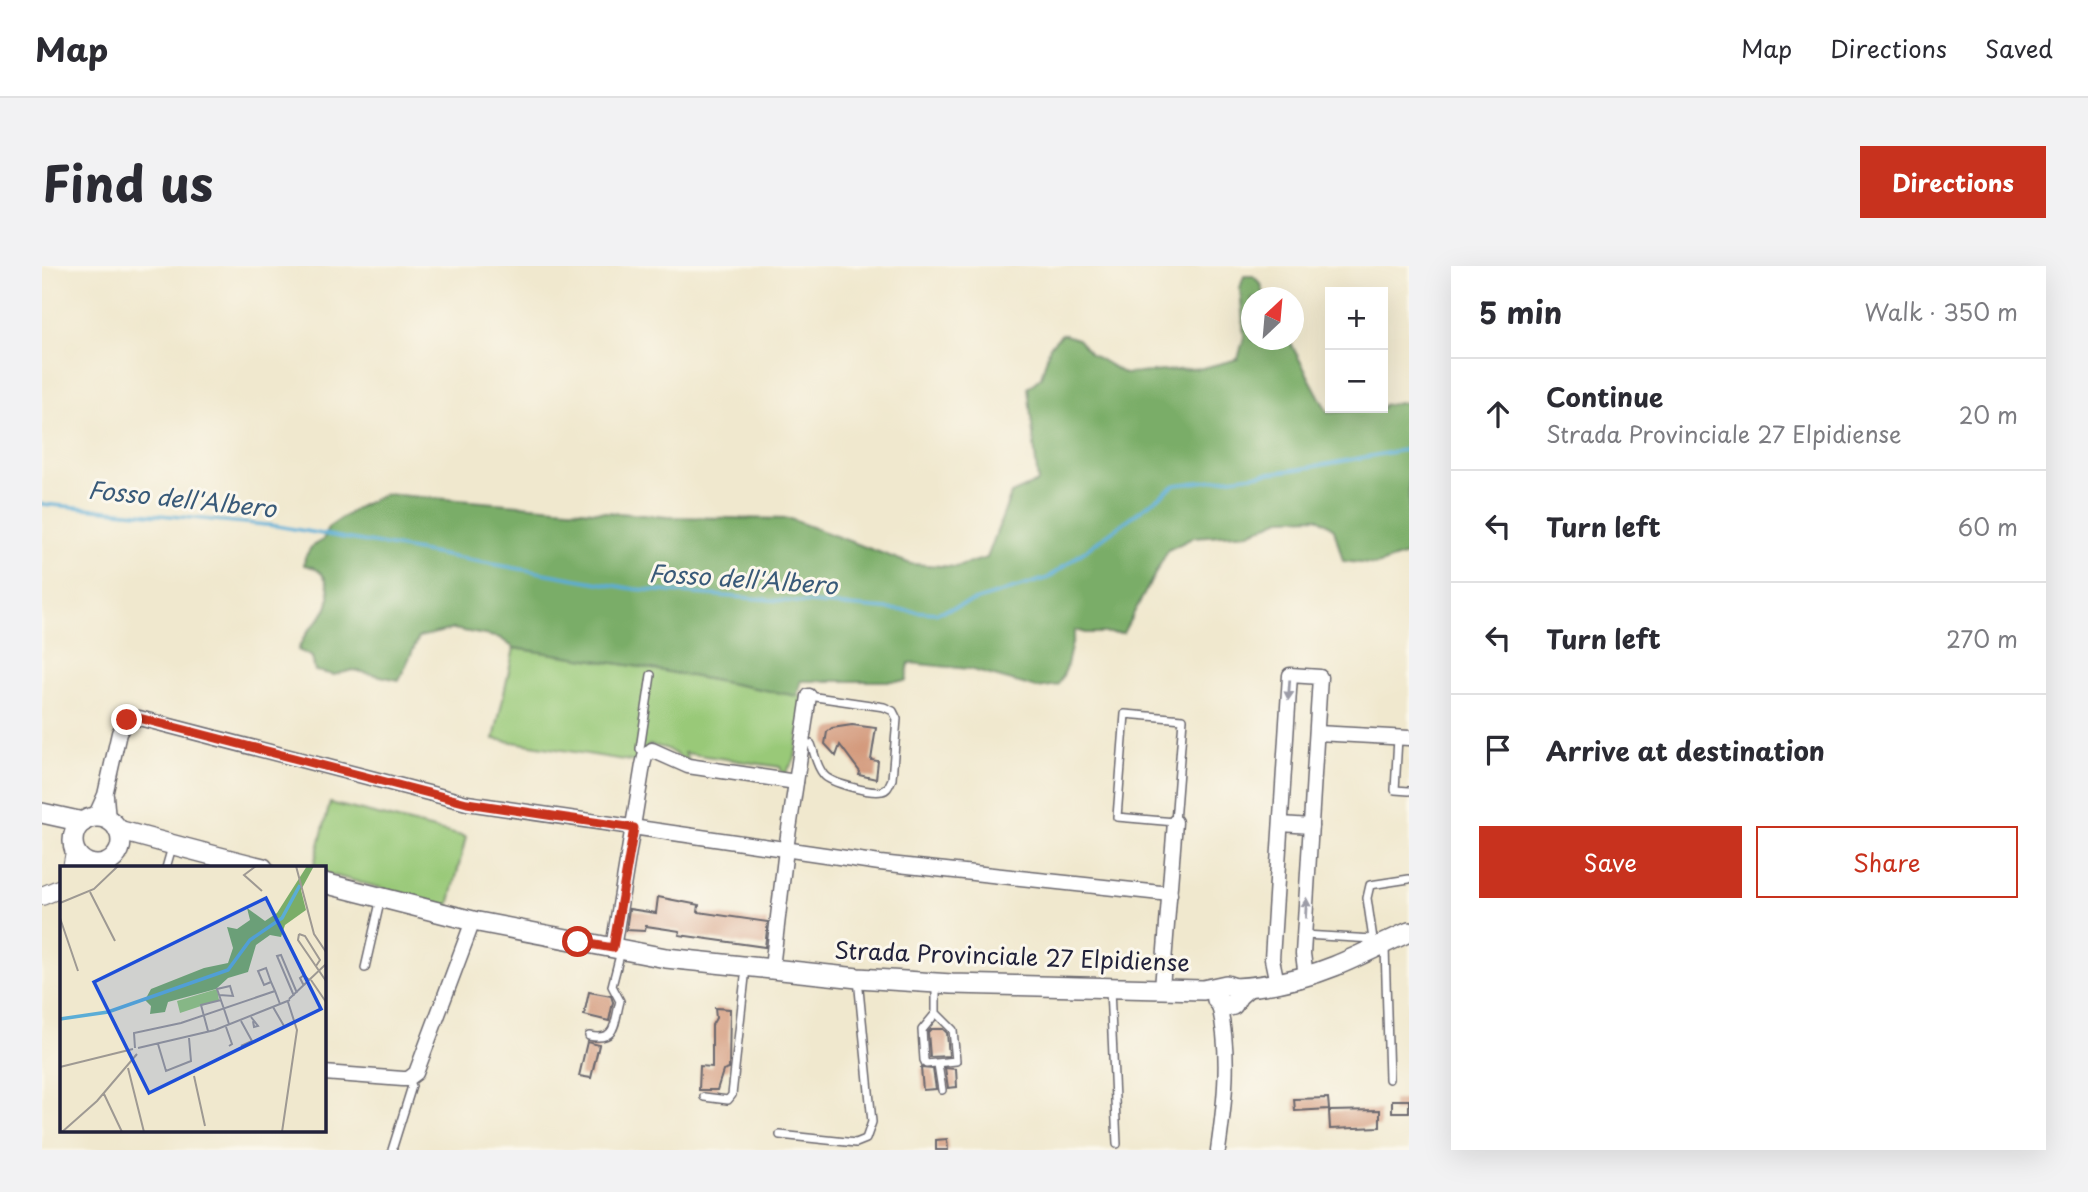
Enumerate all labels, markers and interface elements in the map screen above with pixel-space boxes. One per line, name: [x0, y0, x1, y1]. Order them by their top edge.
text: Map: [35, 23, 108, 73]
text: Map: [1741, 30, 1792, 66]
text: Directions: [1830, 30, 1947, 66]
text: Saved: [1985, 30, 2053, 66]
text: Find us: [42, 145, 213, 219]
button: Directions: [1860, 146, 2046, 218]
north arrow: [1241, 287, 1304, 350]
map controls: [1325, 287, 1388, 413]
button: +: [1325, 287, 1388, 350]
text: 5 min: [1479, 289, 1562, 334]
text: Walk · 350 m: [1865, 294, 2018, 329]
button: −: [1325, 350, 1388, 413]
text: Continue: [1546, 377, 1663, 416]
icon: ahead: [1479, 395, 1517, 433]
text: 20 m: [1959, 397, 2018, 432]
text: Strada Provinciale 27 Elpidiense: [1546, 416, 1902, 451]
water label: Fosso dell'Albero: [87, 470, 280, 526]
icon: left: [1479, 507, 1517, 545]
text: Turn left: [1546, 507, 1661, 546]
text: 60 m: [1958, 509, 2018, 544]
water label: Fosso dell'Albero: [648, 553, 840, 603]
icon: left: [1479, 619, 1517, 657]
text: Turn left: [1546, 619, 1661, 658]
text: 270 m: [1946, 621, 2018, 656]
one-way arrow: [1283, 679, 1294, 701]
route end: [111, 704, 142, 735]
icon: arrive: [1479, 731, 1517, 769]
text: Arrive at destination: [1546, 731, 1825, 770]
button: Save: [1479, 826, 1742, 898]
button: Share: [1756, 826, 2018, 898]
inset map: [60, 866, 326, 1132]
one-way arrow: [1301, 897, 1312, 919]
route start: [562, 926, 593, 957]
street label: Strada Provinciale 27 Elpidiense: [834, 932, 1190, 979]

